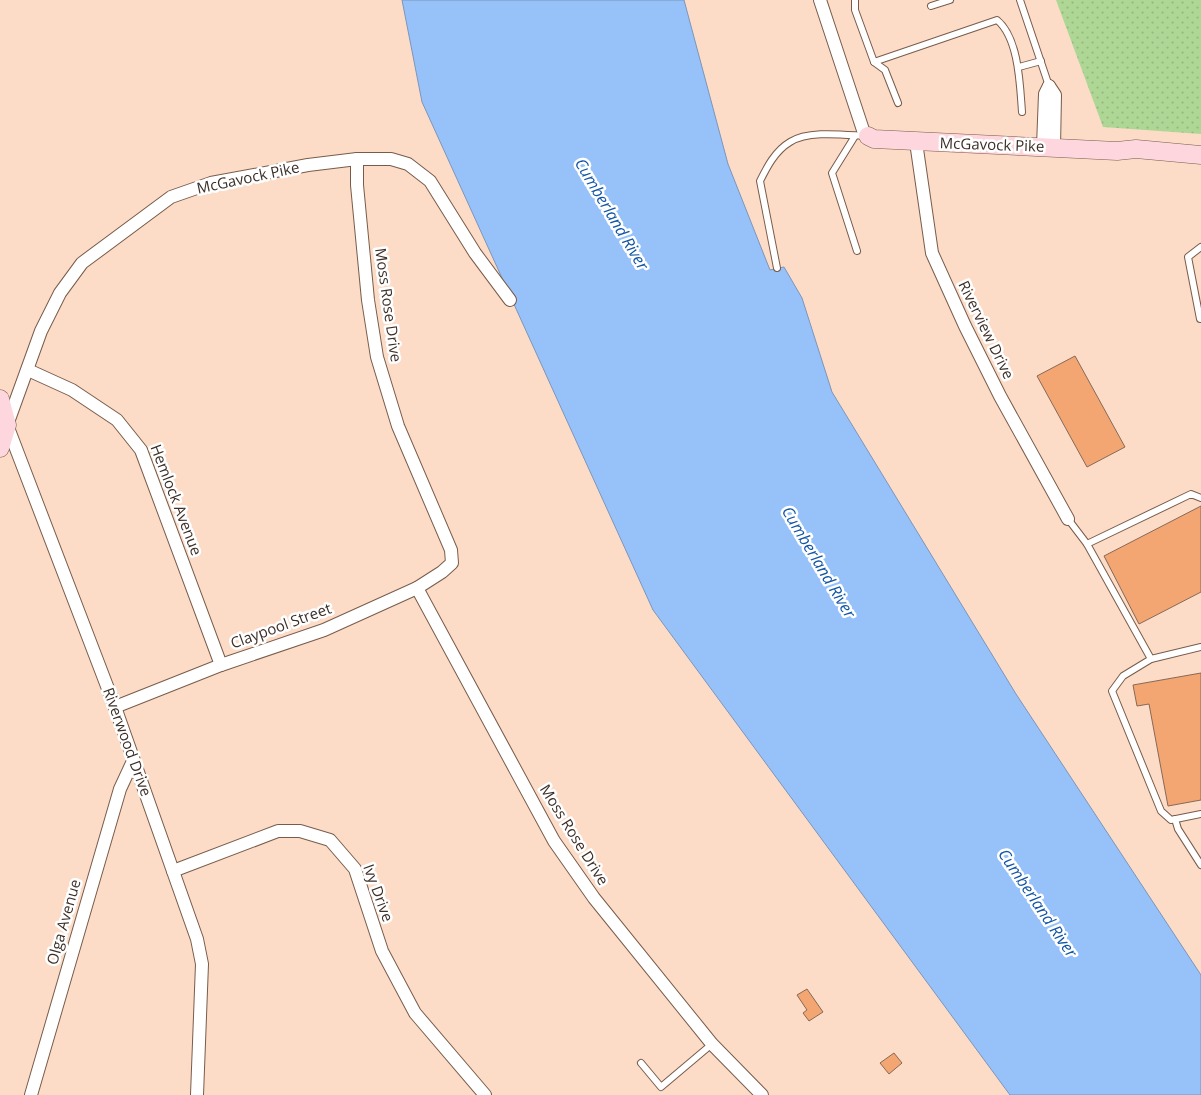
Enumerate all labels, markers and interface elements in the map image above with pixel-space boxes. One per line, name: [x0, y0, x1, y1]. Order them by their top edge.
street label: McGavock Pike: [939, 132, 1045, 156]
water label: Cumberland River: [570, 154, 654, 275]
street label: McGavock Pike: [195, 156, 301, 198]
street label: Moss Rose Drive: [371, 246, 407, 363]
street label: Riverview Drive: [954, 277, 1019, 382]
street label: Hemlock Avenue: [147, 441, 207, 558]
water label: Cumberland River: [777, 502, 861, 623]
street label: Claypool Street: [227, 598, 334, 653]
street label: Riverwood Drive: [99, 684, 157, 799]
street label: Moss Rose Drive: [536, 780, 614, 889]
water label: Cumberland River: [993, 844, 1083, 962]
street label: Ivy Drive: [359, 861, 399, 924]
street label: Olga Avenue: [41, 877, 85, 967]

